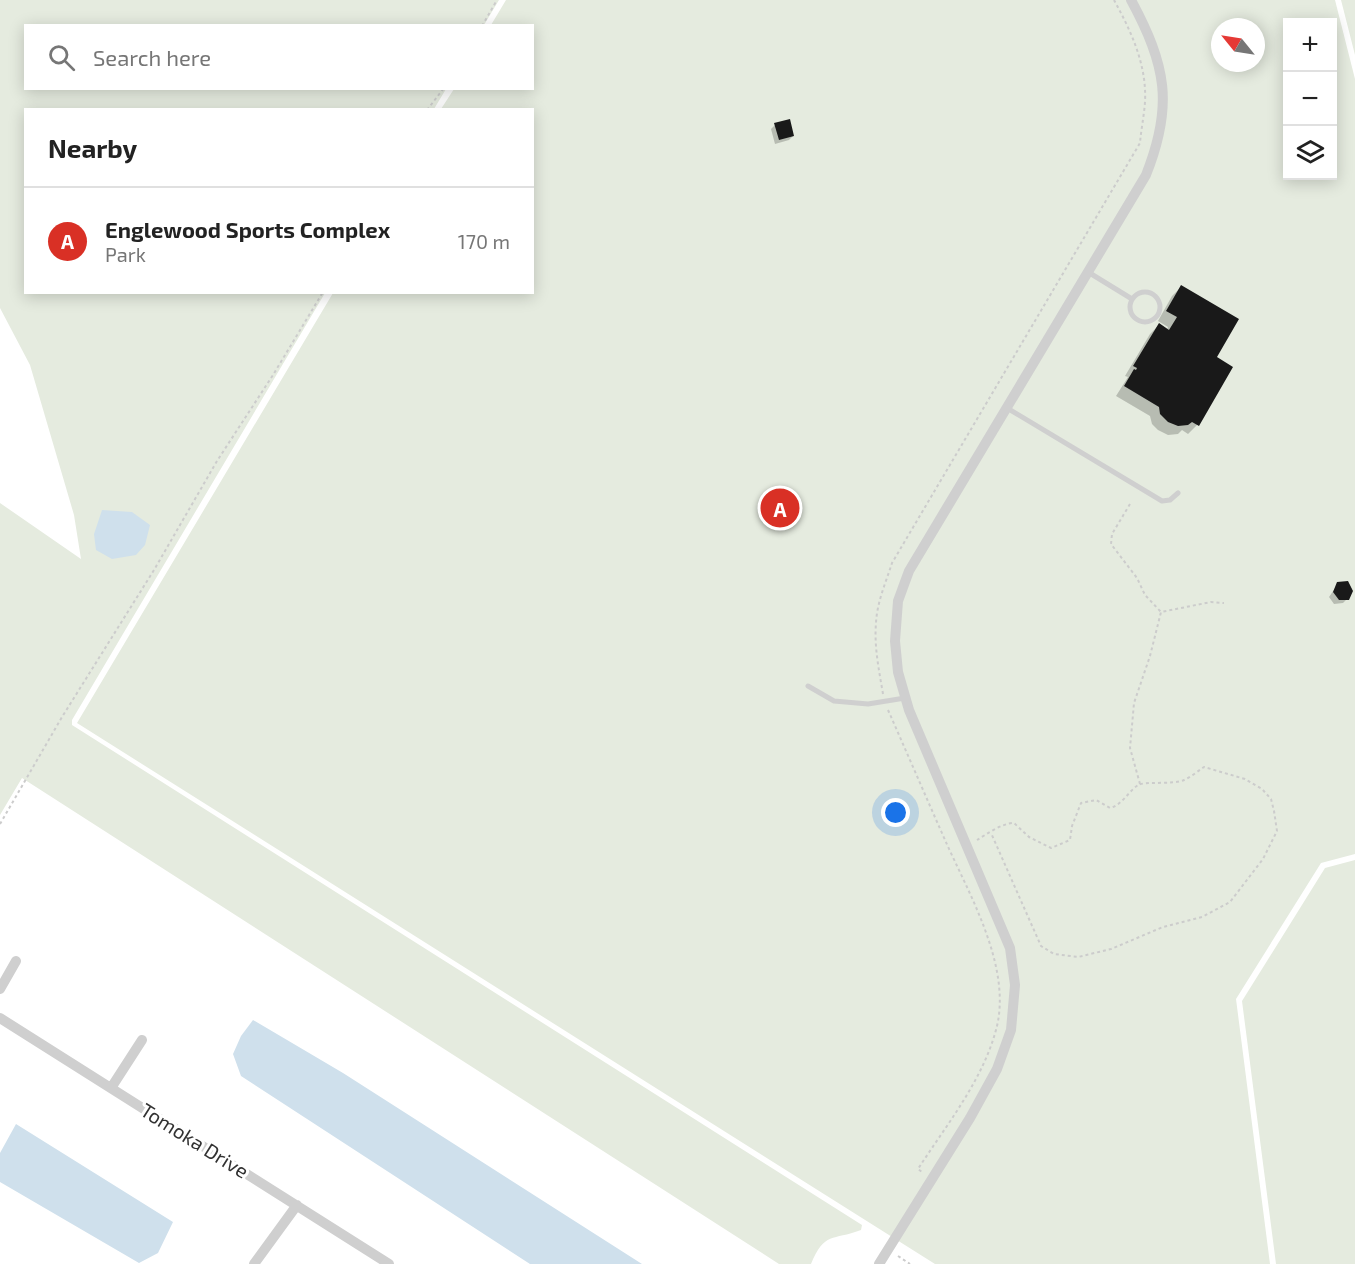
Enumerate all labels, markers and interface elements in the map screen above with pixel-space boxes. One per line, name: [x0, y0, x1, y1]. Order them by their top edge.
north arrow: [1211, 18, 1265, 72]
map controls: [1283, 18, 1337, 180]
button: +: [1283, 18, 1337, 72]
search box: [24, 24, 534, 90]
icon: search: [45, 41, 78, 74]
text: Search here: [93, 44, 211, 70]
button: −: [1283, 72, 1337, 126]
button: layers: [1283, 126, 1337, 180]
text: Nearby: [48, 132, 137, 163]
text: Englewood Sports Complex: [105, 216, 390, 242]
text: A: [61, 229, 74, 253]
text: 170 m: [458, 229, 510, 253]
text: Park: [105, 242, 146, 266]
pin: A: [760, 486, 800, 530]
your location: [881, 798, 910, 827]
street label: Tomoka Drive: [137, 1097, 253, 1183]

